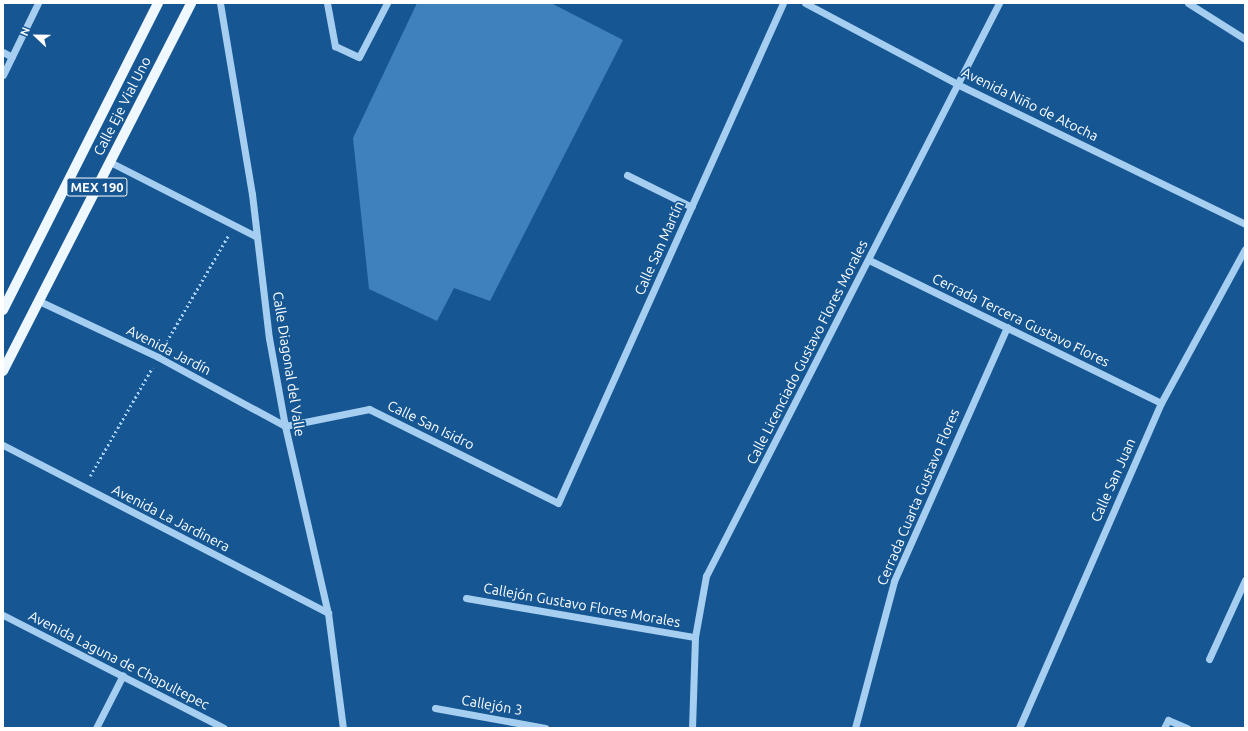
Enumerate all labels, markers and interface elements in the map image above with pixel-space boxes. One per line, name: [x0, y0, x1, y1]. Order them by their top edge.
north arrow: [16, 16, 56, 56]
text: N: [18, 25, 32, 38]
street label: Calle Eje Vial Uno: [90, 54, 154, 158]
street label: Avenida Niño de Atocha: [959, 64, 1101, 144]
road number: MEX 190: [66, 176, 128, 198]
street label: Calle San Martín: [631, 198, 687, 298]
street label: Calle Licenciado Gustavo Flores Morales: [743, 237, 871, 467]
street label: Cerrada Tercera Gustavo Flores: [930, 270, 1112, 370]
street label: Calle Diagonal del Valle: [269, 290, 309, 438]
street label: Avenida Jardín: [124, 322, 214, 378]
street label: Calle San Isidro: [385, 397, 477, 453]
street label: Cerrada Cuarta Gustavo Flores: [873, 406, 963, 588]
street label: Calle San Juan: [1087, 436, 1139, 524]
street label: Avenida La Jardinera: [109, 481, 233, 555]
street label: Callejón Gustavo Flores Morales: [482, 579, 682, 631]
street label: Avenida Laguna de Chapultepec: [26, 607, 212, 713]
street label: Callejón 3: [460, 691, 524, 719]

